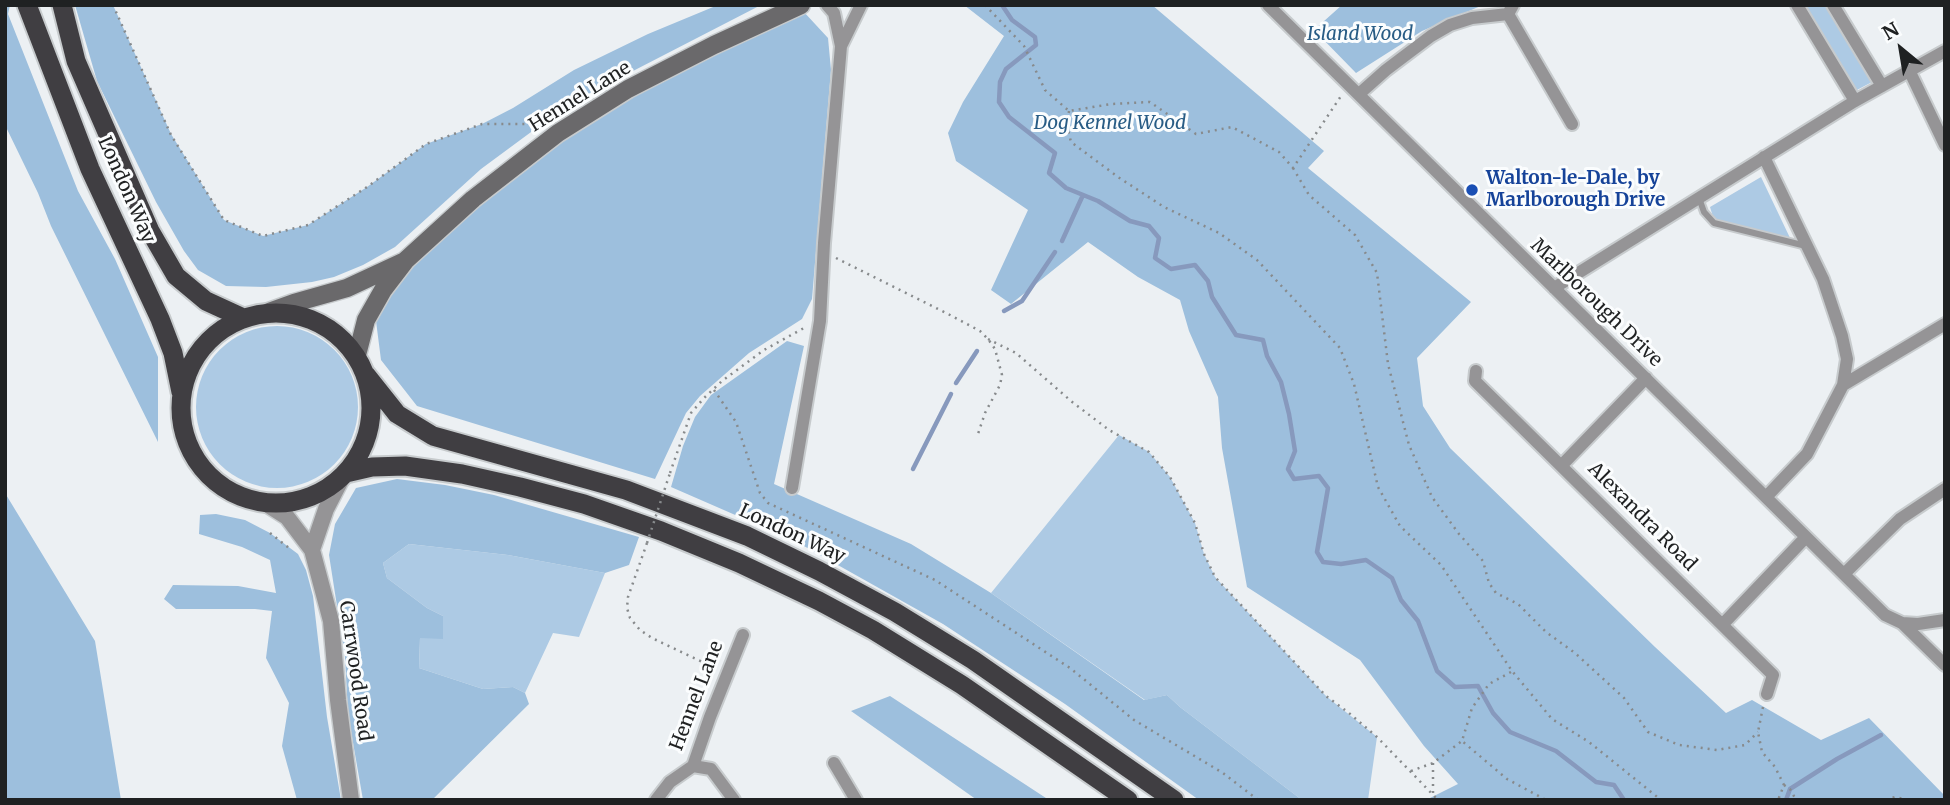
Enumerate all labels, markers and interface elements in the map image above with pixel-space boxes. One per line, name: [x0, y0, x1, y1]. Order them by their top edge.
north arrow: [1866, 14, 1936, 84]
text: N: [1878, 17, 1903, 45]
park label: Island Wood: [1307, 24, 1413, 46]
street label: Hennel Lane: [525, 57, 635, 137]
park label: Dog Kennel Wood: [1034, 113, 1186, 135]
street label: London Way: [92, 133, 160, 247]
place label: Walton-le-Dale, by Marlborough Drive: [1486, 168, 1665, 212]
marker: Walton-le-Dale, by Marlborough Drive: [1464, 182, 1480, 198]
street label: Marlborough Drive: [1525, 234, 1667, 372]
street label: Alexandra Road: [1583, 458, 1701, 576]
street label: London Way: [735, 499, 849, 569]
street label: Carrwood Road: [334, 599, 376, 743]
street label: Hennel Lane: [666, 638, 728, 754]

